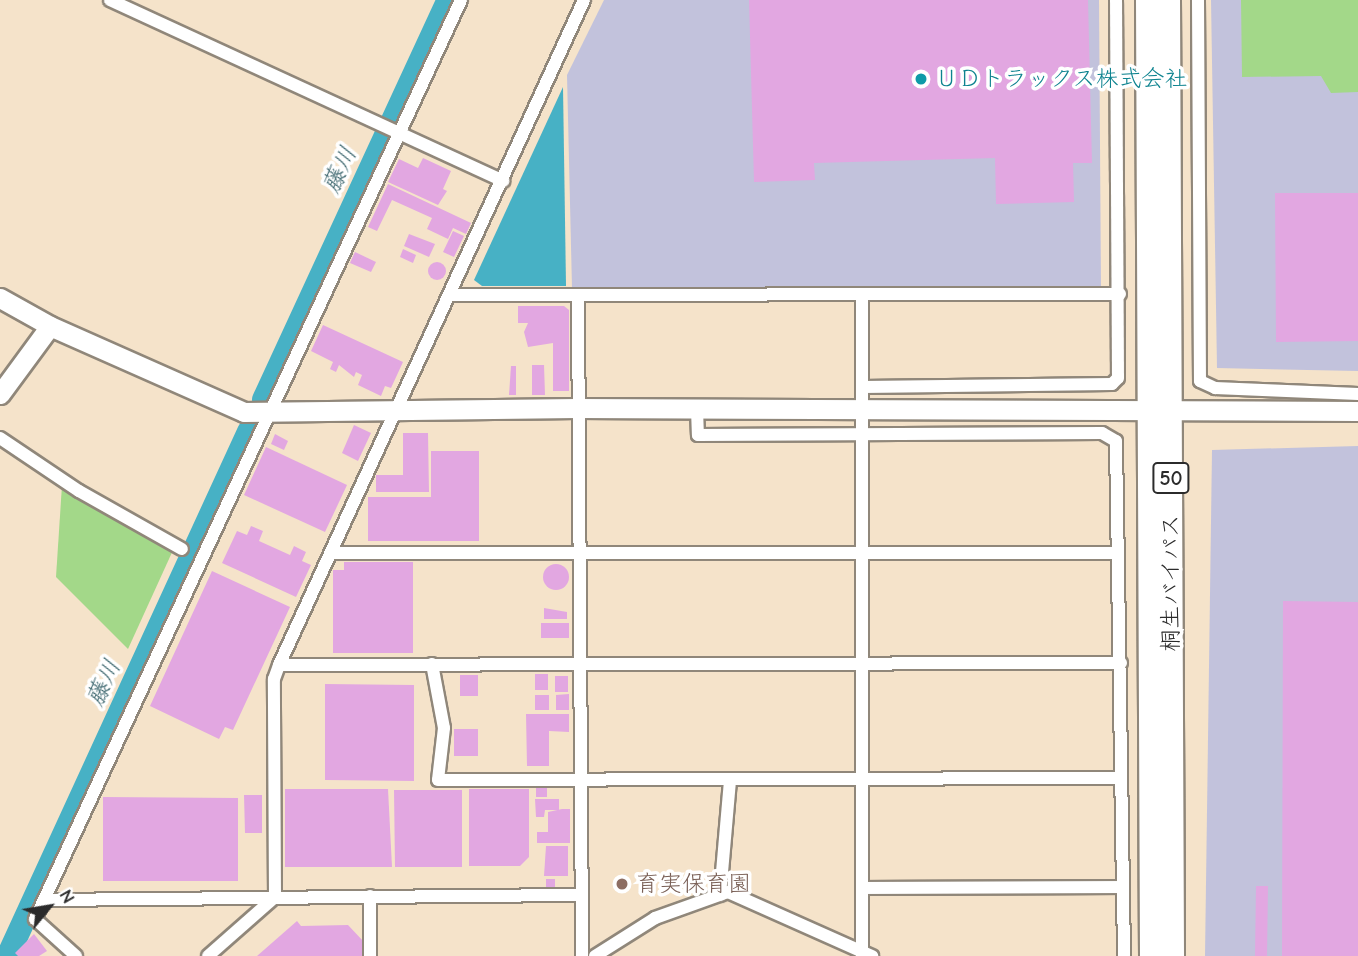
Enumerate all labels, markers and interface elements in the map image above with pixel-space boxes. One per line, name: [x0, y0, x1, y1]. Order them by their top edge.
place label: ＵＤトラックス株式会社: [935, 65, 1188, 93]
marker: ＵＤトラックス株式会社: [913, 71, 929, 87]
water label: 藤川: [317, 142, 363, 198]
road number: 50: [1152, 461, 1190, 496]
street label: 桐生バイパス: [1157, 514, 1185, 652]
water label: 藤川: [81, 655, 127, 711]
place label: 育実保育園: [636, 870, 751, 898]
north arrow: [14, 872, 84, 942]
marker: 育実保育園: [614, 876, 630, 892]
text: N: [55, 886, 80, 907]

